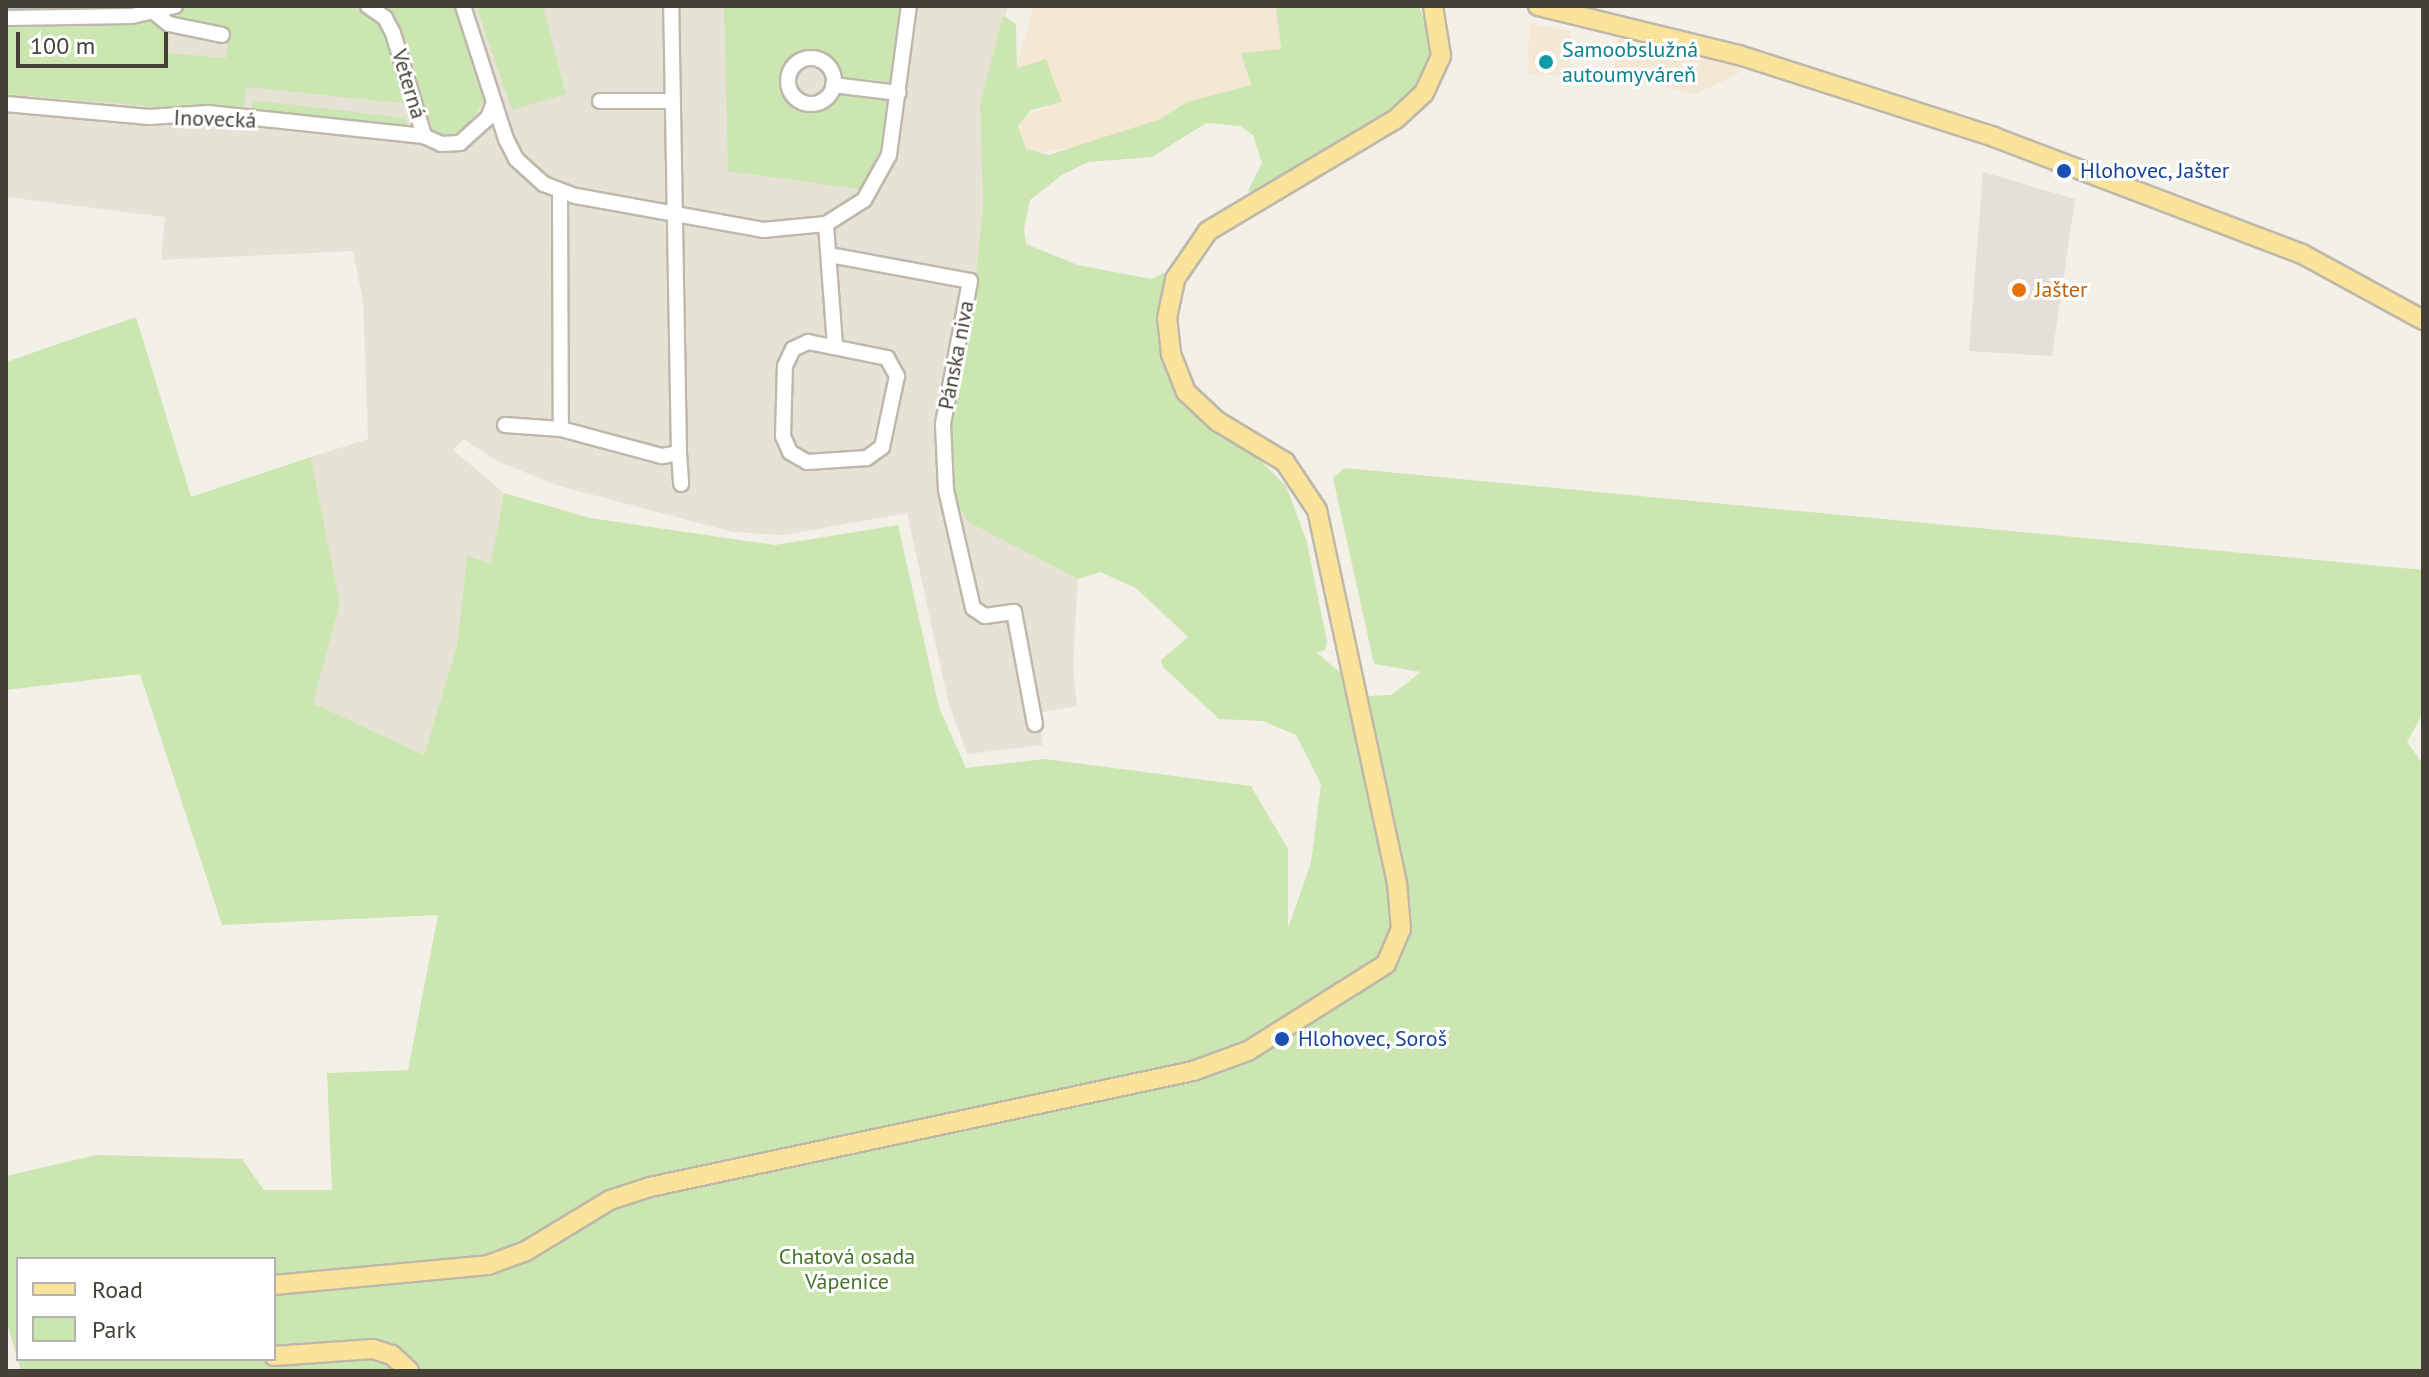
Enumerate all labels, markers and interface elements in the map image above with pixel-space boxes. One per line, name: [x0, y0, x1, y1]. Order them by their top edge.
scale bar: [20, 16, 172, 66]
text: 100 m: [30, 30, 95, 61]
place label: Samoobslužná autoumyváreň: [1562, 36, 1698, 88]
street label: Veterná: [386, 46, 432, 122]
marker: Samoobslužná autoumyváreň: [1537, 53, 1555, 71]
street label: Inovecká: [173, 104, 257, 134]
place label: Hlohovec, Jašter: [2080, 158, 2231, 184]
marker: Hlohovec, Jašter: [2055, 162, 2073, 180]
place label: Jašter: [2035, 277, 2087, 303]
marker: Jašter: [2010, 281, 2028, 299]
street label: Pánska niva: [932, 298, 980, 412]
place label: Hlohovec, Soroš: [1298, 1026, 1449, 1052]
marker: Hlohovec, Soroš: [1273, 1030, 1291, 1048]
park label: Chatová osada Vápenice: [779, 1243, 915, 1294]
legend: [16, 1257, 276, 1361]
text: Road: [92, 1274, 143, 1305]
text: Park: [92, 1314, 136, 1345]

